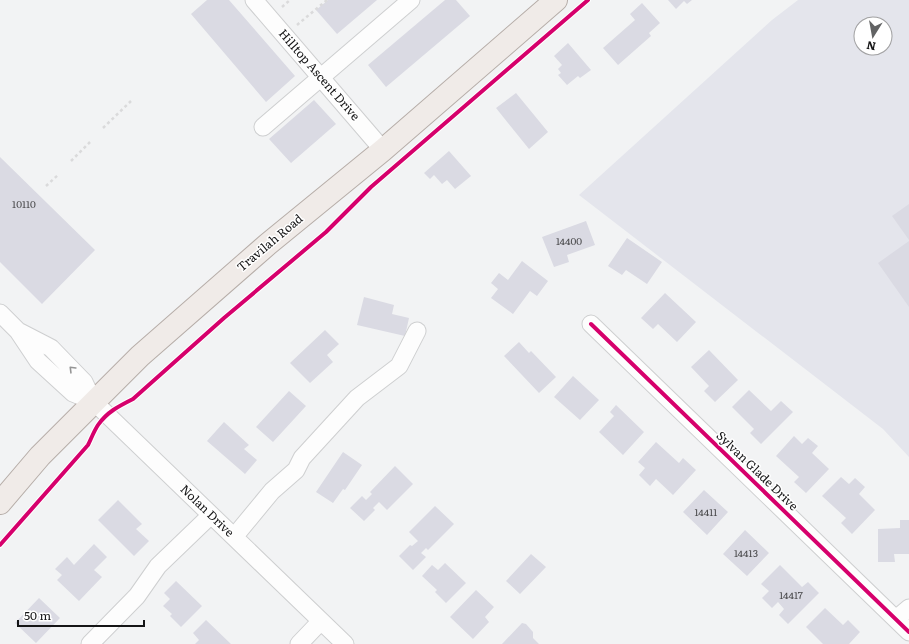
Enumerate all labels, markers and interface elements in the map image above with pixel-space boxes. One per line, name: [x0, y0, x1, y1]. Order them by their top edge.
north arrow: [853, 16, 893, 56]
street label: Hilltop Ascent Drive: [275, 25, 365, 124]
text: N: [865, 38, 877, 56]
house number: 10110: [12, 196, 36, 211]
street label: Travilah Road: [232, 209, 307, 275]
house number: 14400: [556, 233, 582, 248]
one-way arrow: [69, 367, 77, 374]
street label: Sylvan Glade Drive: [713, 426, 803, 514]
street label: Nolan Drive: [177, 480, 239, 541]
house number: 14411: [695, 504, 717, 519]
house number: 14413: [734, 545, 758, 560]
house number: 14417: [779, 587, 803, 602]
scale bar: [18, 602, 144, 628]
text: 50 m: [24, 606, 51, 624]

